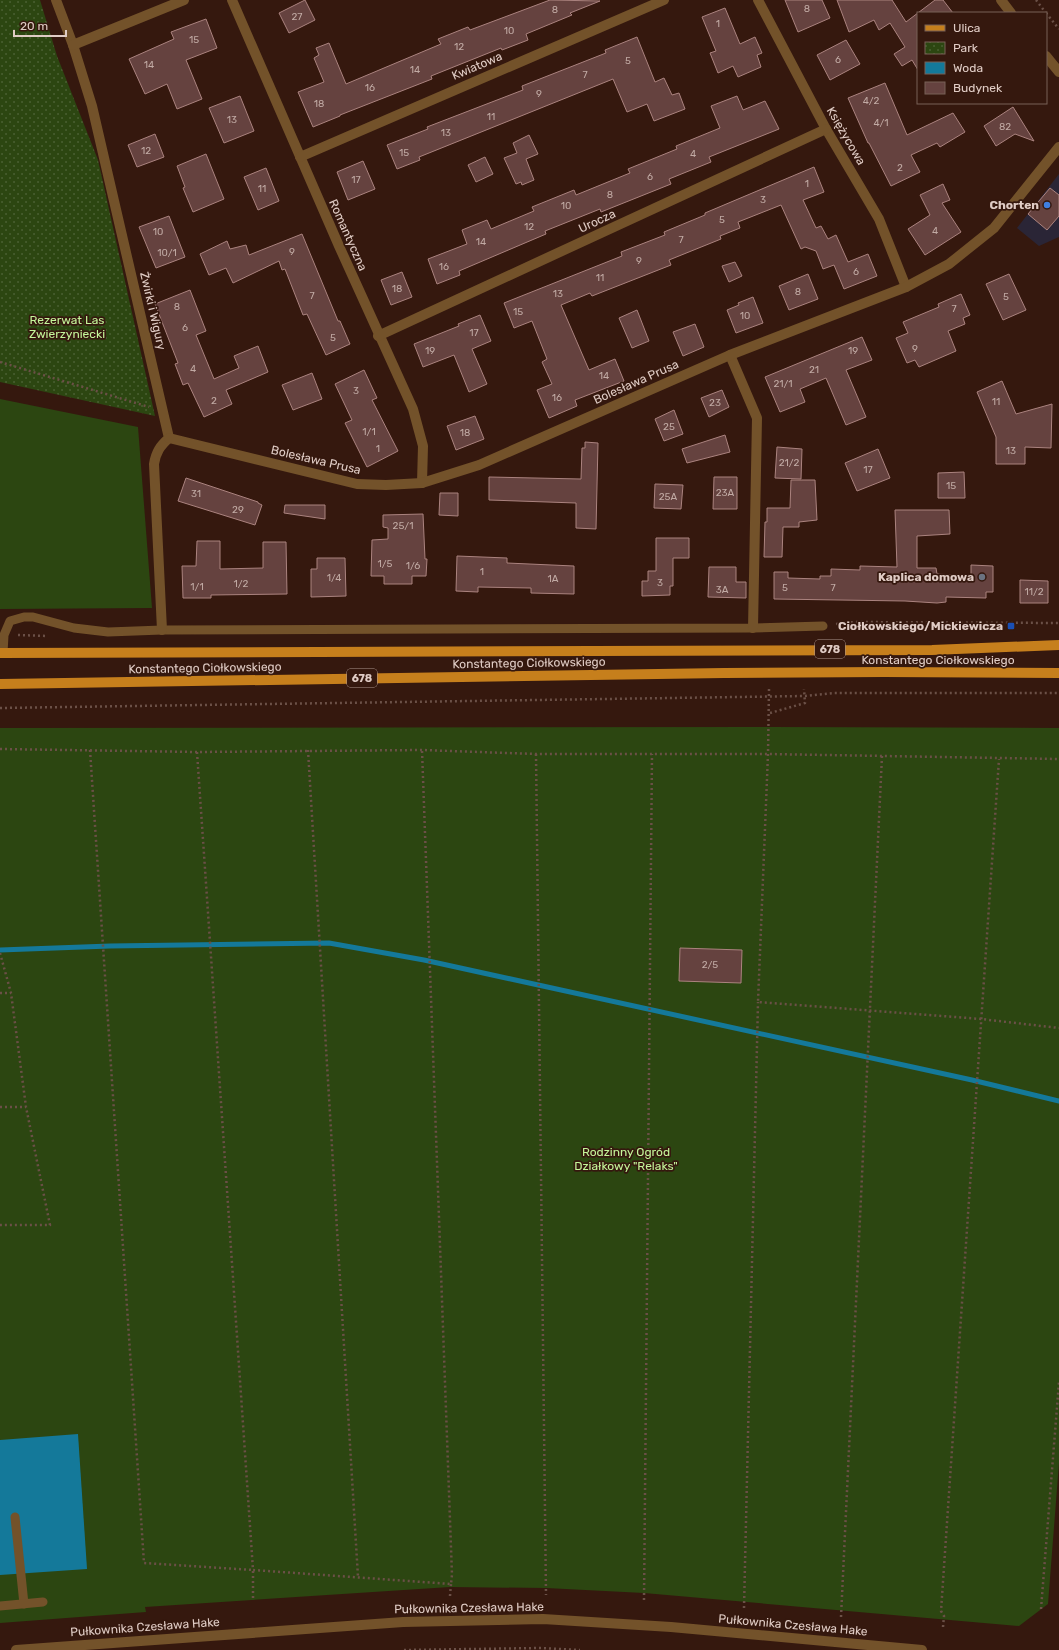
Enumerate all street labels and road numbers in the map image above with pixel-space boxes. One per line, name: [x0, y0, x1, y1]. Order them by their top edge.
street label: Kwiatowa: [450, 49, 504, 83]
street label: Księżycowa: [824, 104, 868, 168]
street label: Romantyczna: [326, 197, 370, 273]
street label: Urocza: [576, 206, 618, 236]
street label: Żwirki i Wigury: [137, 271, 169, 352]
street label: Bolesława Prusa: [591, 357, 681, 407]
street label: Bolesława Prusa: [270, 443, 362, 477]
road number: 678: [815, 640, 845, 658]
street label: Konstantego Ciołkowskiego: [861, 653, 1015, 667]
street label: Konstantego Ciołkowskiego: [452, 655, 606, 671]
street label: Konstantego Ciołkowskiego: [128, 660, 282, 676]
road number: 678: [347, 669, 377, 687]
street label: Pułkownika Czesława Hake: [394, 1600, 544, 1616]
street label: Pułkownika Czesława Hake: [718, 1611, 869, 1639]
street label: Pułkownika Czesława Hake: [70, 1615, 221, 1639]

